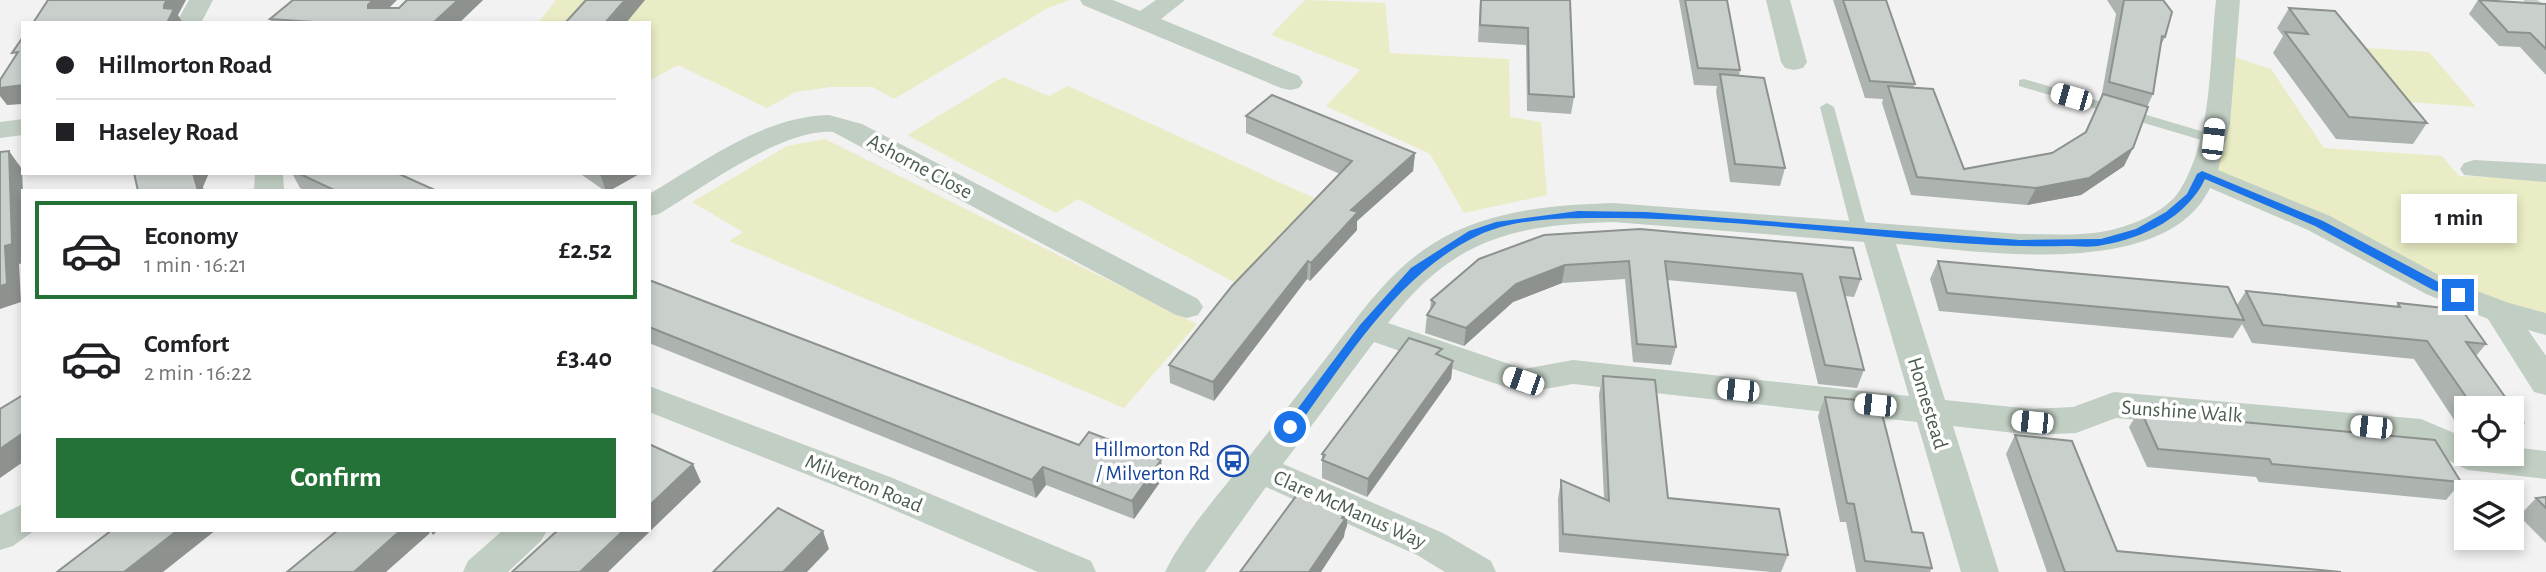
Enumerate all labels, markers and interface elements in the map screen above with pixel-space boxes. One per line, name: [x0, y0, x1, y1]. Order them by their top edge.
text: Hillmorton Road: [98, 52, 272, 78]
car: [2048, 81, 2095, 113]
car: [2201, 117, 2226, 161]
text: Haseley Road: [98, 119, 239, 145]
street label: Ashorne Close: [864, 130, 976, 203]
callout: 1 min: [2400, 194, 2516, 243]
text: 1 min: [2435, 207, 2483, 230]
icon: car: [60, 219, 123, 282]
text: Economy: [144, 223, 238, 249]
text: £2.52: [559, 237, 612, 263]
text: 1 min · 16:21: [144, 254, 247, 277]
route end: [2442, 279, 2474, 311]
icon: car: [60, 327, 123, 390]
text: Comfort: [144, 331, 229, 357]
text: £3.40: [557, 345, 612, 371]
street label: Homestead: [1904, 355, 1951, 452]
text: 2 min · 16:22: [144, 362, 252, 385]
car: [1500, 364, 1547, 398]
car: [1717, 377, 1760, 403]
car: [1854, 392, 1897, 418]
map controls: [2454, 396, 2524, 550]
button: locate: [2454, 396, 2524, 466]
street label: Sunshine Walk: [2121, 397, 2244, 426]
car: [2011, 409, 2054, 435]
route start: [1274, 411, 1306, 443]
car: [2350, 414, 2393, 440]
button: Confirm: [56, 438, 616, 518]
place label: Hillmorton Rd / Milverton Rd: [1094, 439, 1210, 484]
bus stop icon: Hillmorton Rd / Milverton Rd: [1216, 444, 1250, 478]
street label: Milverton Road: [802, 450, 926, 517]
street label: Clare McManus Way: [1270, 466, 1429, 552]
button: layers: [2454, 480, 2524, 550]

